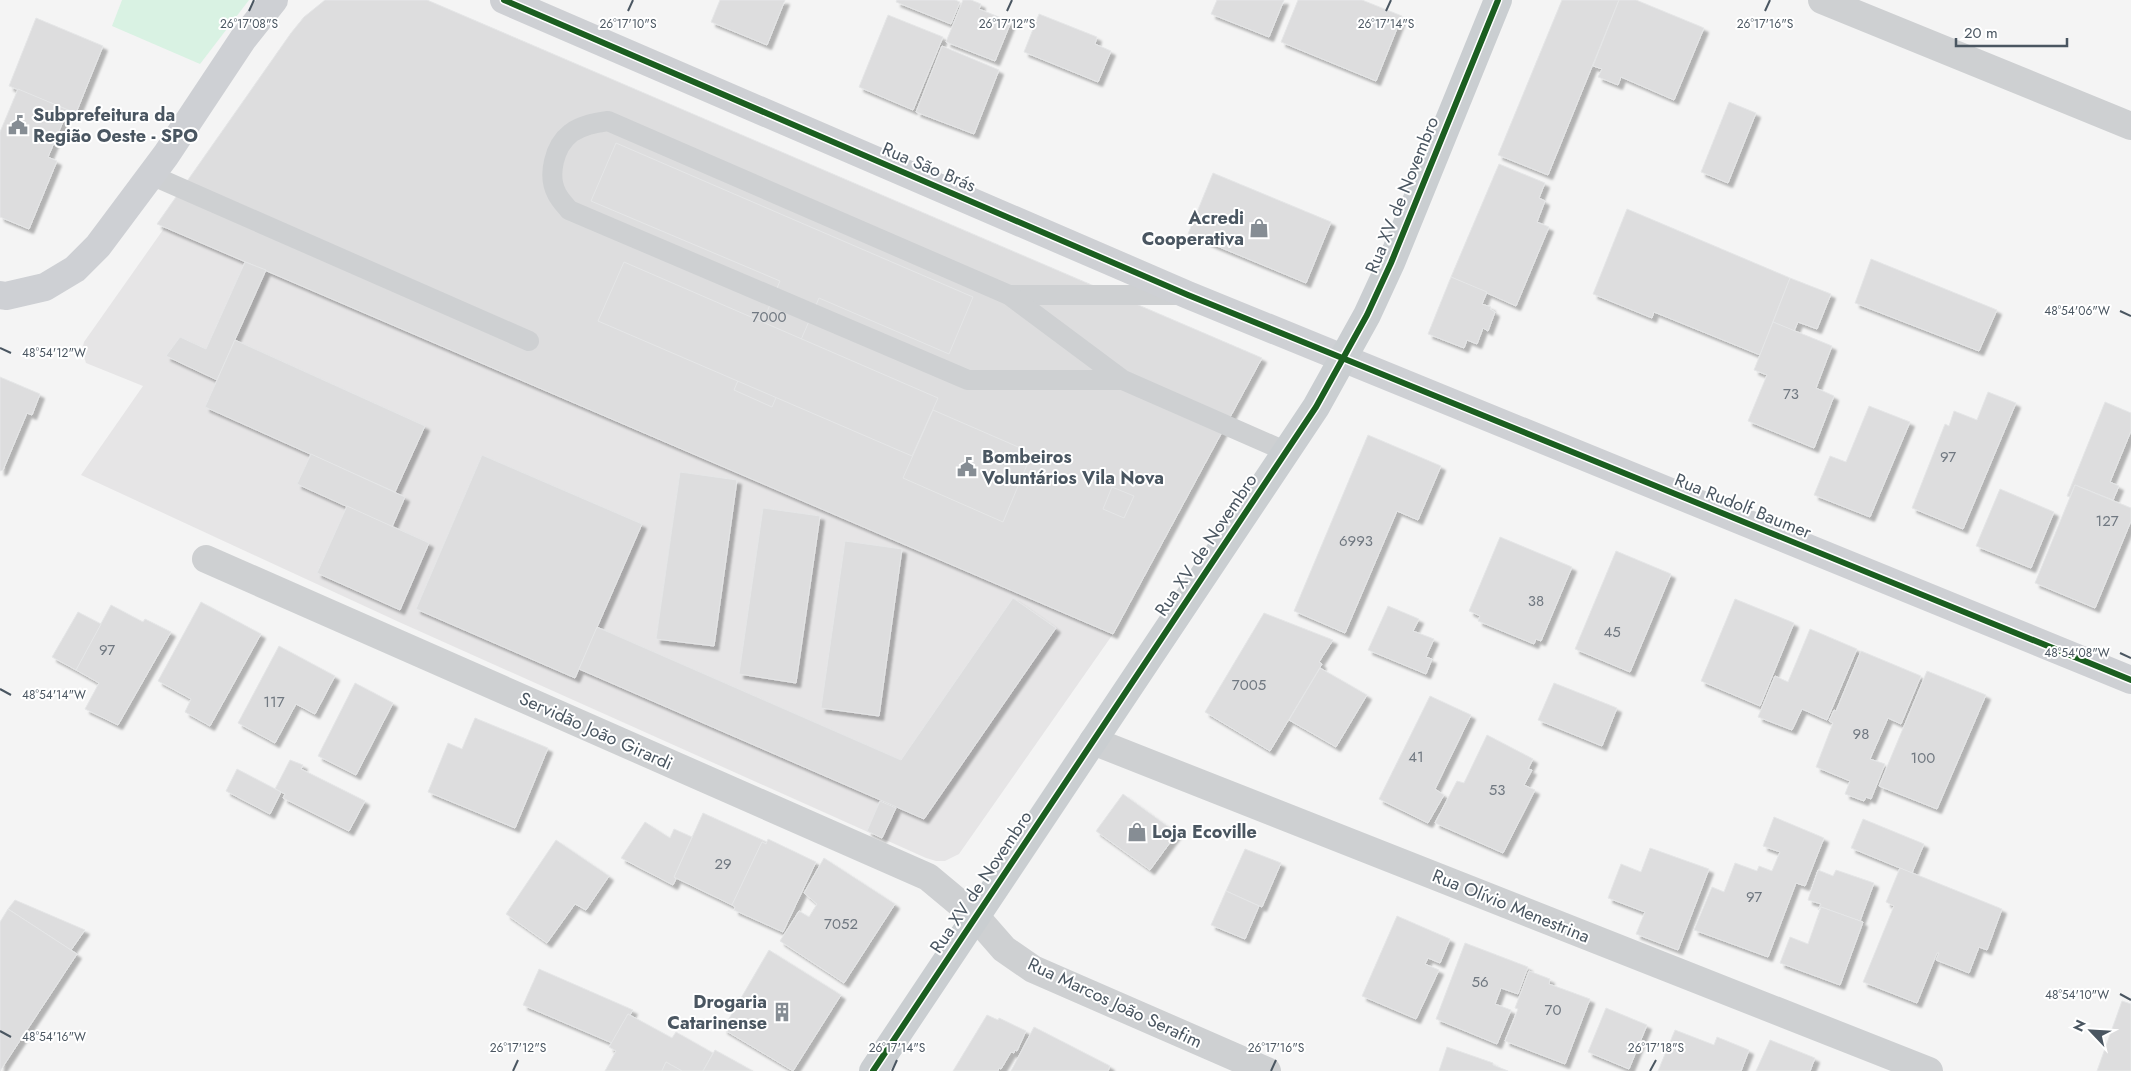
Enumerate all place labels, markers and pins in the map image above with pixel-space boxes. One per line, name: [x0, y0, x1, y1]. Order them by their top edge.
place label: Subprefeitura da Região Oeste - SPO: [33, 102, 198, 149]
public building icon: Subprefeitura da Região Oeste - SPO: [7, 114, 29, 136]
place label: Acredi Cooperativa: [1142, 205, 1244, 252]
shop icon: Acredi Cooperativa: [1248, 217, 1270, 239]
place label: Bombeiros Voluntários Vila Nova: [981, 444, 1164, 491]
public building icon: Bombeiros Voluntários Vila Nova: [956, 456, 978, 478]
place label: Loja Ecoville: [1152, 819, 1257, 845]
shop icon: Loja Ecoville: [1126, 821, 1148, 843]
place label: Drogaria Catarinense: [667, 989, 767, 1036]
building icon: Drogaria Catarinense: [771, 1001, 793, 1023]

